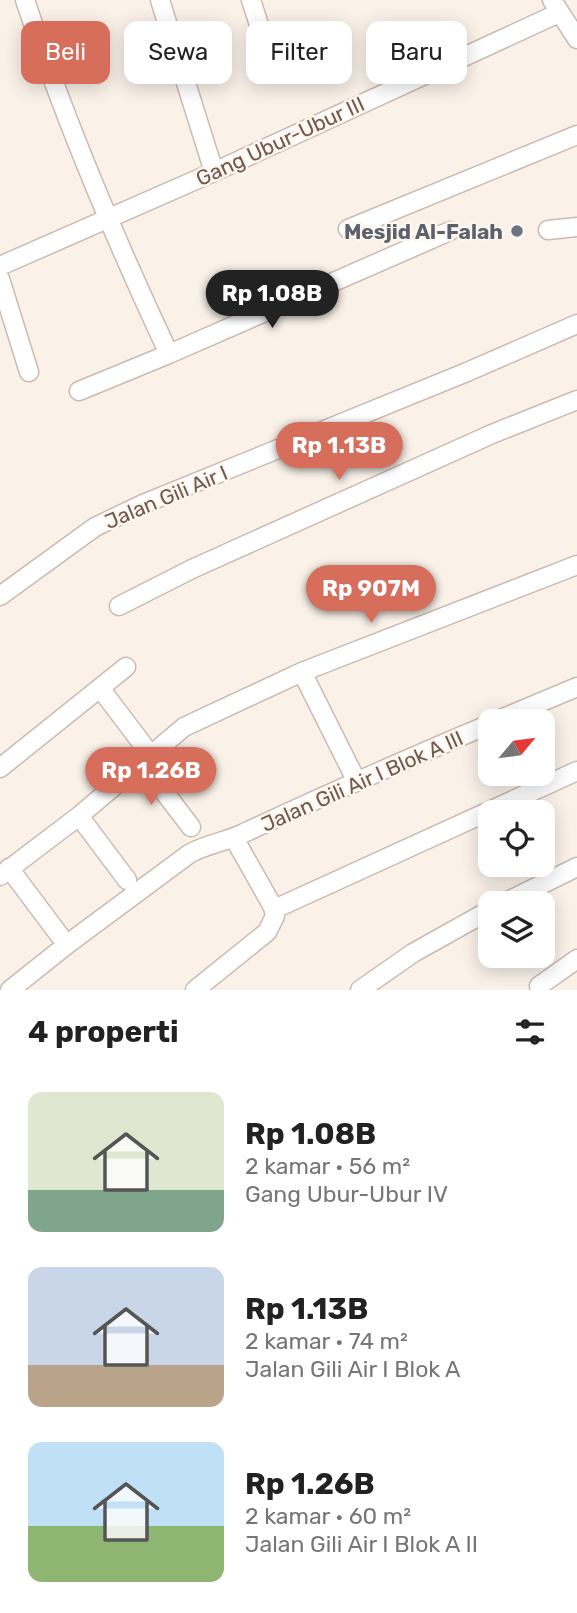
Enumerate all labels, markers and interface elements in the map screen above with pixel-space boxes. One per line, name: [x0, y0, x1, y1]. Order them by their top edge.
chip: Beli: [21, 21, 110, 84]
chip: Sewa: [124, 21, 232, 84]
chip: Filter: [246, 21, 352, 84]
chip: Baru: [366, 21, 467, 84]
street label: Gang Ubur-Ubur III: [192, 91, 368, 191]
place label: Mesjid Al-Falah: [344, 219, 503, 244]
marker: Mesjid Al-Falah: [509, 223, 525, 239]
pin: Rp 1.08B: [200, 270, 344, 330]
text: Rp 1.08B: [222, 279, 322, 307]
pin: Rp 1.13B: [267, 422, 411, 482]
text: Rp 1.13B: [292, 431, 386, 459]
street label: Jalan Gili Air I: [101, 460, 231, 534]
pin: Rp 907M: [306, 566, 436, 625]
text: Rp 907M: [322, 574, 420, 602]
north arrow: [478, 709, 555, 786]
map controls: [478, 709, 555, 968]
street label: Jalan Gili Air I Blok A III: [257, 725, 467, 837]
pin: Rp 1.26B: [79, 748, 223, 807]
text: Rp 1.26B: [101, 756, 201, 784]
button: locate: [478, 800, 555, 877]
button: layers: [478, 891, 555, 968]
icon: filters: [511, 1013, 549, 1051]
text: 4 properti: [28, 1014, 179, 1050]
text: Rp 1.08B: [245, 1116, 376, 1152]
icon: home: [84, 1120, 168, 1204]
text: 2 kamar · 56 m²: [245, 1152, 410, 1180]
text: Gang Ubur-Ubur IV: [245, 1180, 448, 1208]
text: Rp 1.13B: [245, 1291, 368, 1327]
icon: home: [84, 1295, 168, 1379]
text: 2 kamar · 74 m²: [245, 1327, 408, 1355]
text: Jalan Gili Air I Blok A: [245, 1355, 460, 1383]
text: Rp 1.26B: [245, 1466, 375, 1502]
icon: home: [84, 1470, 168, 1554]
text: 2 kamar · 60 m²: [245, 1502, 411, 1530]
text: Jalan Gili Air I Blok A II: [245, 1530, 478, 1558]

